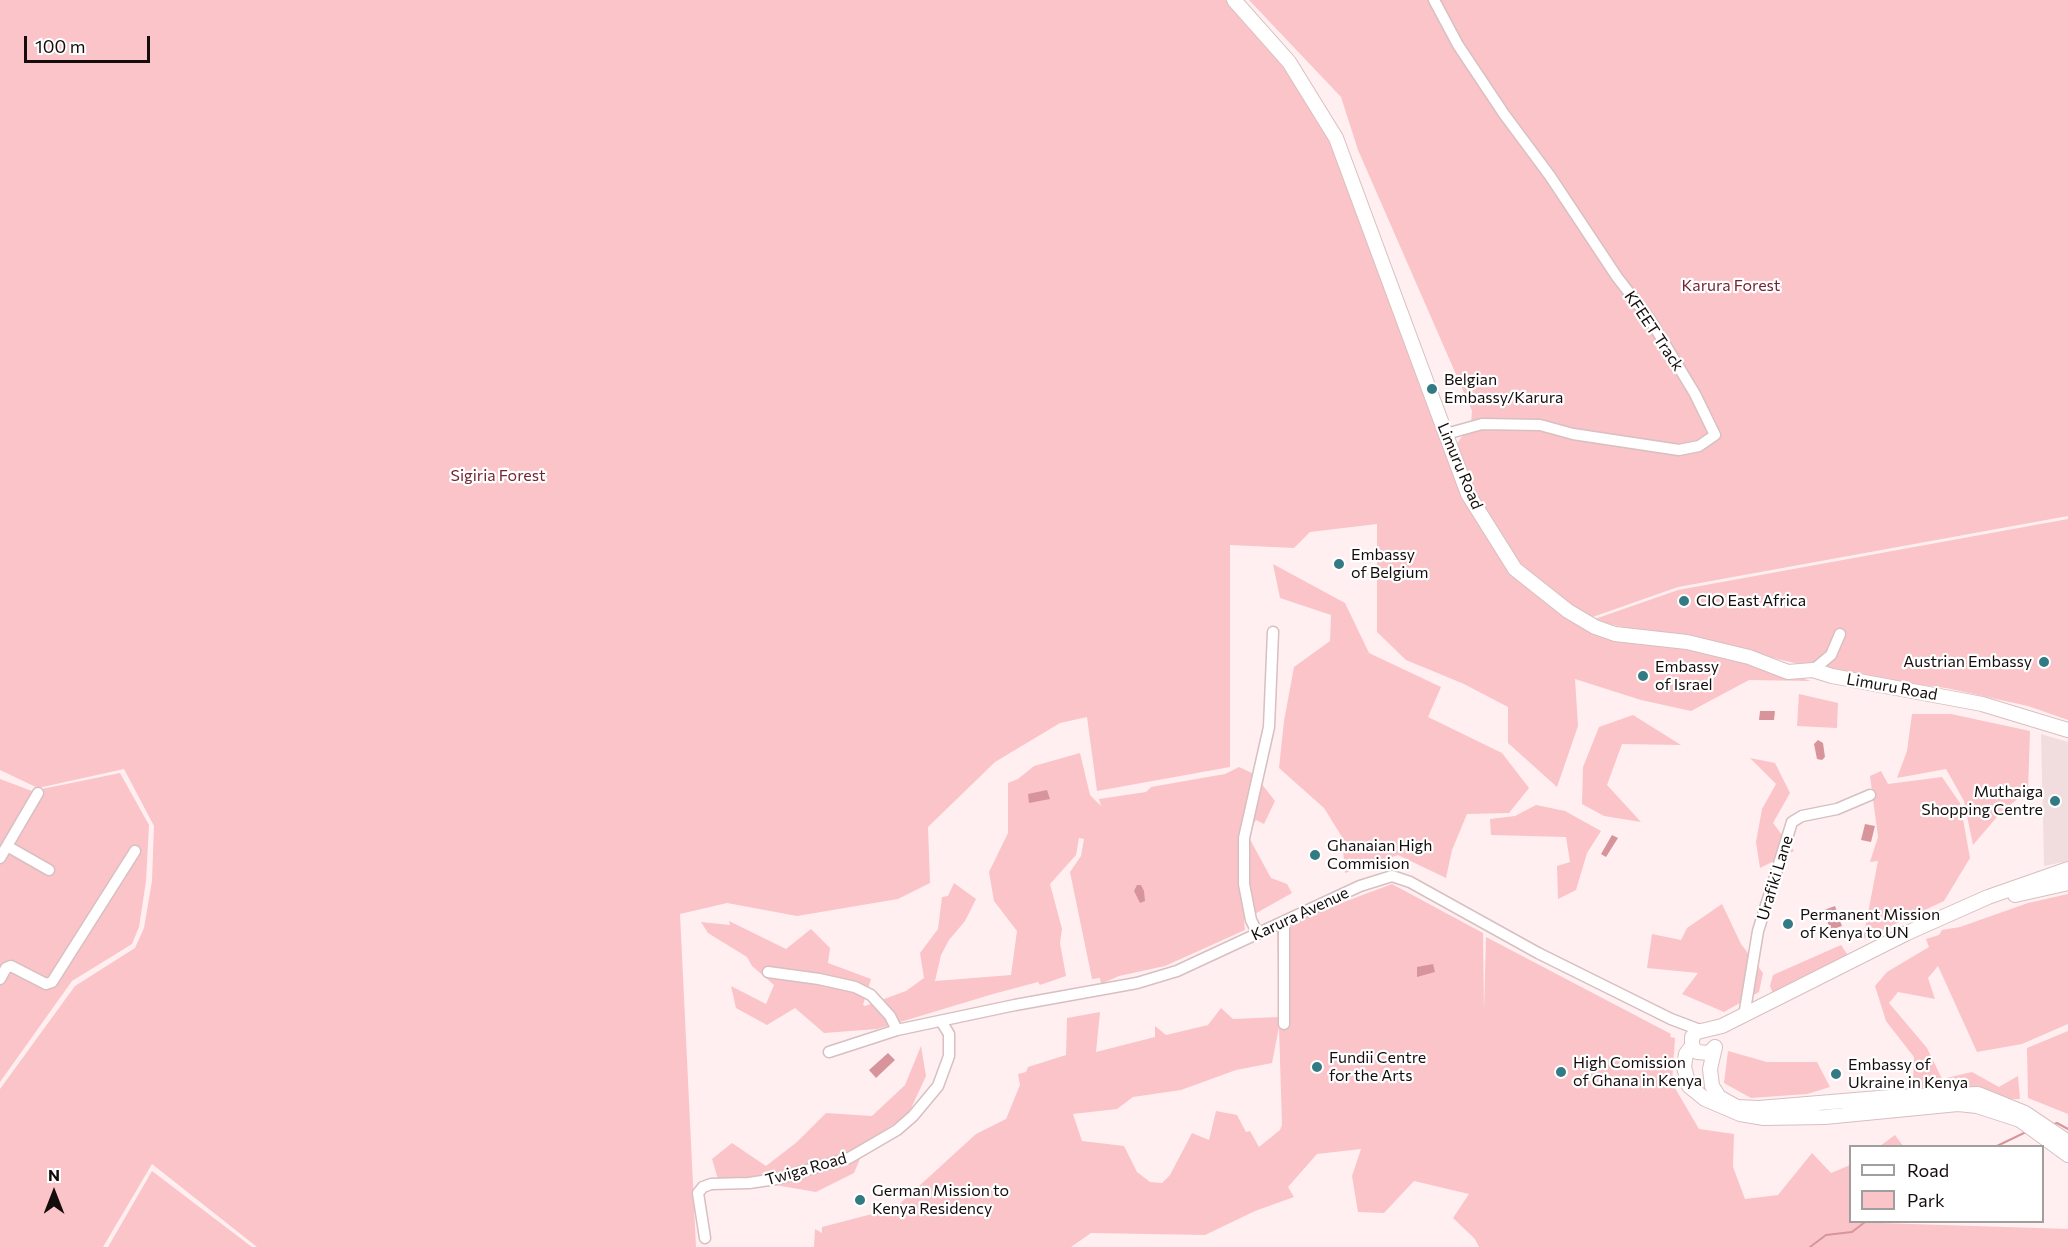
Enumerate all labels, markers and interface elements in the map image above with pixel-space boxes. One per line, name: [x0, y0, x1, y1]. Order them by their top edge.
scale bar: [27, 24, 153, 62]
text: 100 m: [35, 35, 85, 57]
park label: Karura Forest: [1682, 276, 1780, 296]
street label: KFEET Track: [1620, 287, 1688, 375]
place label: Belgian Embassy/Karura: [1444, 370, 1563, 408]
marker: Belgian Embassy/Karura: [1425, 382, 1439, 396]
street label: Limuru Road: [1433, 420, 1487, 512]
park label: Sigiria Forest: [451, 466, 545, 486]
place label: Embassy of Belgium: [1351, 545, 1428, 583]
marker: Embassy of Belgium: [1332, 557, 1346, 571]
place label: CIO East Africa: [1696, 591, 1806, 611]
marker: CIO East Africa: [1677, 594, 1691, 608]
place label: Austrian Embassy: [1903, 652, 2032, 672]
marker: Austrian Embassy: [2037, 655, 2051, 669]
place label: Embassy of Israel: [1655, 657, 1719, 695]
marker: Embassy of Israel: [1636, 669, 1650, 683]
street label: Limuru Road: [1845, 670, 1939, 704]
place label: Muthaiga Shopping Centre: [1921, 782, 2043, 820]
marker: Muthaiga Shopping Centre: [2048, 794, 2062, 808]
street label: Urafiki Lane: [1753, 833, 1797, 923]
place label: Ghanaian High Commision: [1327, 836, 1432, 874]
marker: Ghanaian High Commision: [1308, 848, 1322, 862]
street label: Karura Avenue: [1248, 883, 1352, 945]
place label: Permanent Mission of Kenya to UN: [1800, 905, 1940, 943]
marker: Permanent Mission of Kenya to UN: [1781, 917, 1795, 931]
place label: Fundii Centre for the Arts: [1329, 1048, 1426, 1086]
place label: High Comission of Ghana in Kenya: [1573, 1053, 1702, 1091]
place label: Embassy of Ukraine in Kenya: [1848, 1055, 1968, 1093]
marker: Fundii Centre for the Arts: [1310, 1060, 1324, 1074]
marker: High Comission of Ghana in Kenya: [1554, 1065, 1568, 1079]
marker: Embassy of Ukraine in Kenya: [1829, 1067, 1843, 1081]
legend: [1849, 1145, 2044, 1223]
street label: Twiga Road: [763, 1148, 849, 1190]
text: Road: [1907, 1159, 1949, 1181]
north arrow: [24, 1163, 84, 1223]
text: N: [48, 1165, 60, 1184]
place label: German Mission to Kenya Residency: [872, 1181, 1009, 1219]
text: Park: [1907, 1189, 1945, 1211]
marker: German Mission to Kenya Residency: [853, 1193, 867, 1207]

